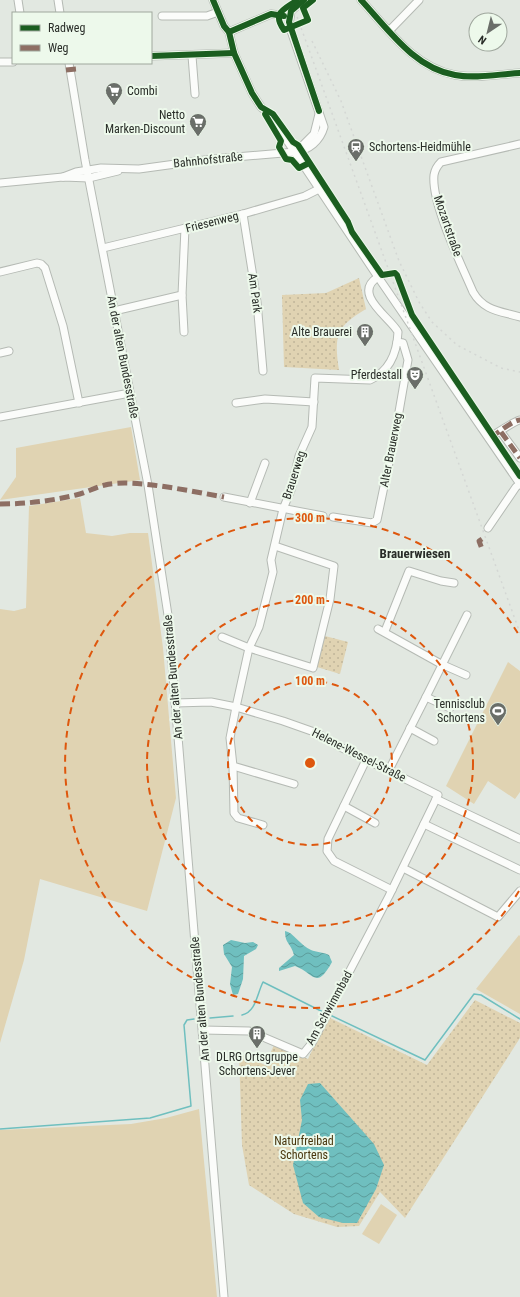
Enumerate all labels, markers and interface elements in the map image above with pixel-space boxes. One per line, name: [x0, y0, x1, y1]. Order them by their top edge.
legend: [12, 12, 152, 64]
north arrow: [468, 12, 508, 52]
text: Radweg: [48, 21, 85, 35]
text: N: [476, 32, 489, 47]
text: Weg: [48, 41, 69, 55]
supermarket icon: Combi: [104, 81, 124, 106]
place label: Combi: [127, 84, 158, 98]
place label: Netto Marken-Discount: [105, 108, 185, 136]
supermarket icon: Netto Marken-Discount: [188, 112, 208, 137]
station icon: Schortens-Heidmühle: [346, 137, 366, 162]
place label: Schortens-Heidmühle: [369, 140, 471, 154]
street label: Bahnhofstraße: [173, 149, 244, 171]
street label: Mozartstraße: [431, 194, 465, 259]
street label: Friesenweg: [184, 209, 240, 235]
street label: Am Park: [245, 272, 265, 314]
street label: An der alten Bundesstraße: [104, 294, 142, 420]
building icon: Alte Brauerei: [355, 322, 375, 347]
place label: Alte Brauerei: [291, 325, 352, 339]
theatre icon: Pferdestall: [405, 365, 425, 390]
place label: Pferdestall: [351, 368, 402, 382]
street label: Alter Brauerweg: [377, 412, 405, 488]
street label: Brauerweg: [280, 449, 308, 501]
text: 300 m: [295, 511, 325, 525]
district label: Brauerwiesen: [380, 546, 450, 561]
text: 200 m: [295, 593, 325, 607]
street label: An der alten Bundesstraße: [161, 614, 185, 740]
text: 100 m: [295, 674, 325, 688]
place label: Tennisclub Schortens: [434, 697, 485, 725]
sports icon: Tennisclub Schortens: [488, 701, 508, 726]
street label: Helene-Wessel-Straße: [310, 725, 409, 785]
centre of rings: [303, 756, 317, 770]
street label: An der alten Bundesstraße: [188, 936, 212, 1062]
street label: Am Schwimmbad: [303, 968, 355, 1047]
building icon: DLRG Ortsgruppe Schortens-Jever: [247, 1024, 267, 1049]
place label: DLRG Ortsgruppe Schortens-Jever: [216, 1050, 298, 1078]
park label: Naturfreibad Schortens: [274, 1134, 334, 1162]

